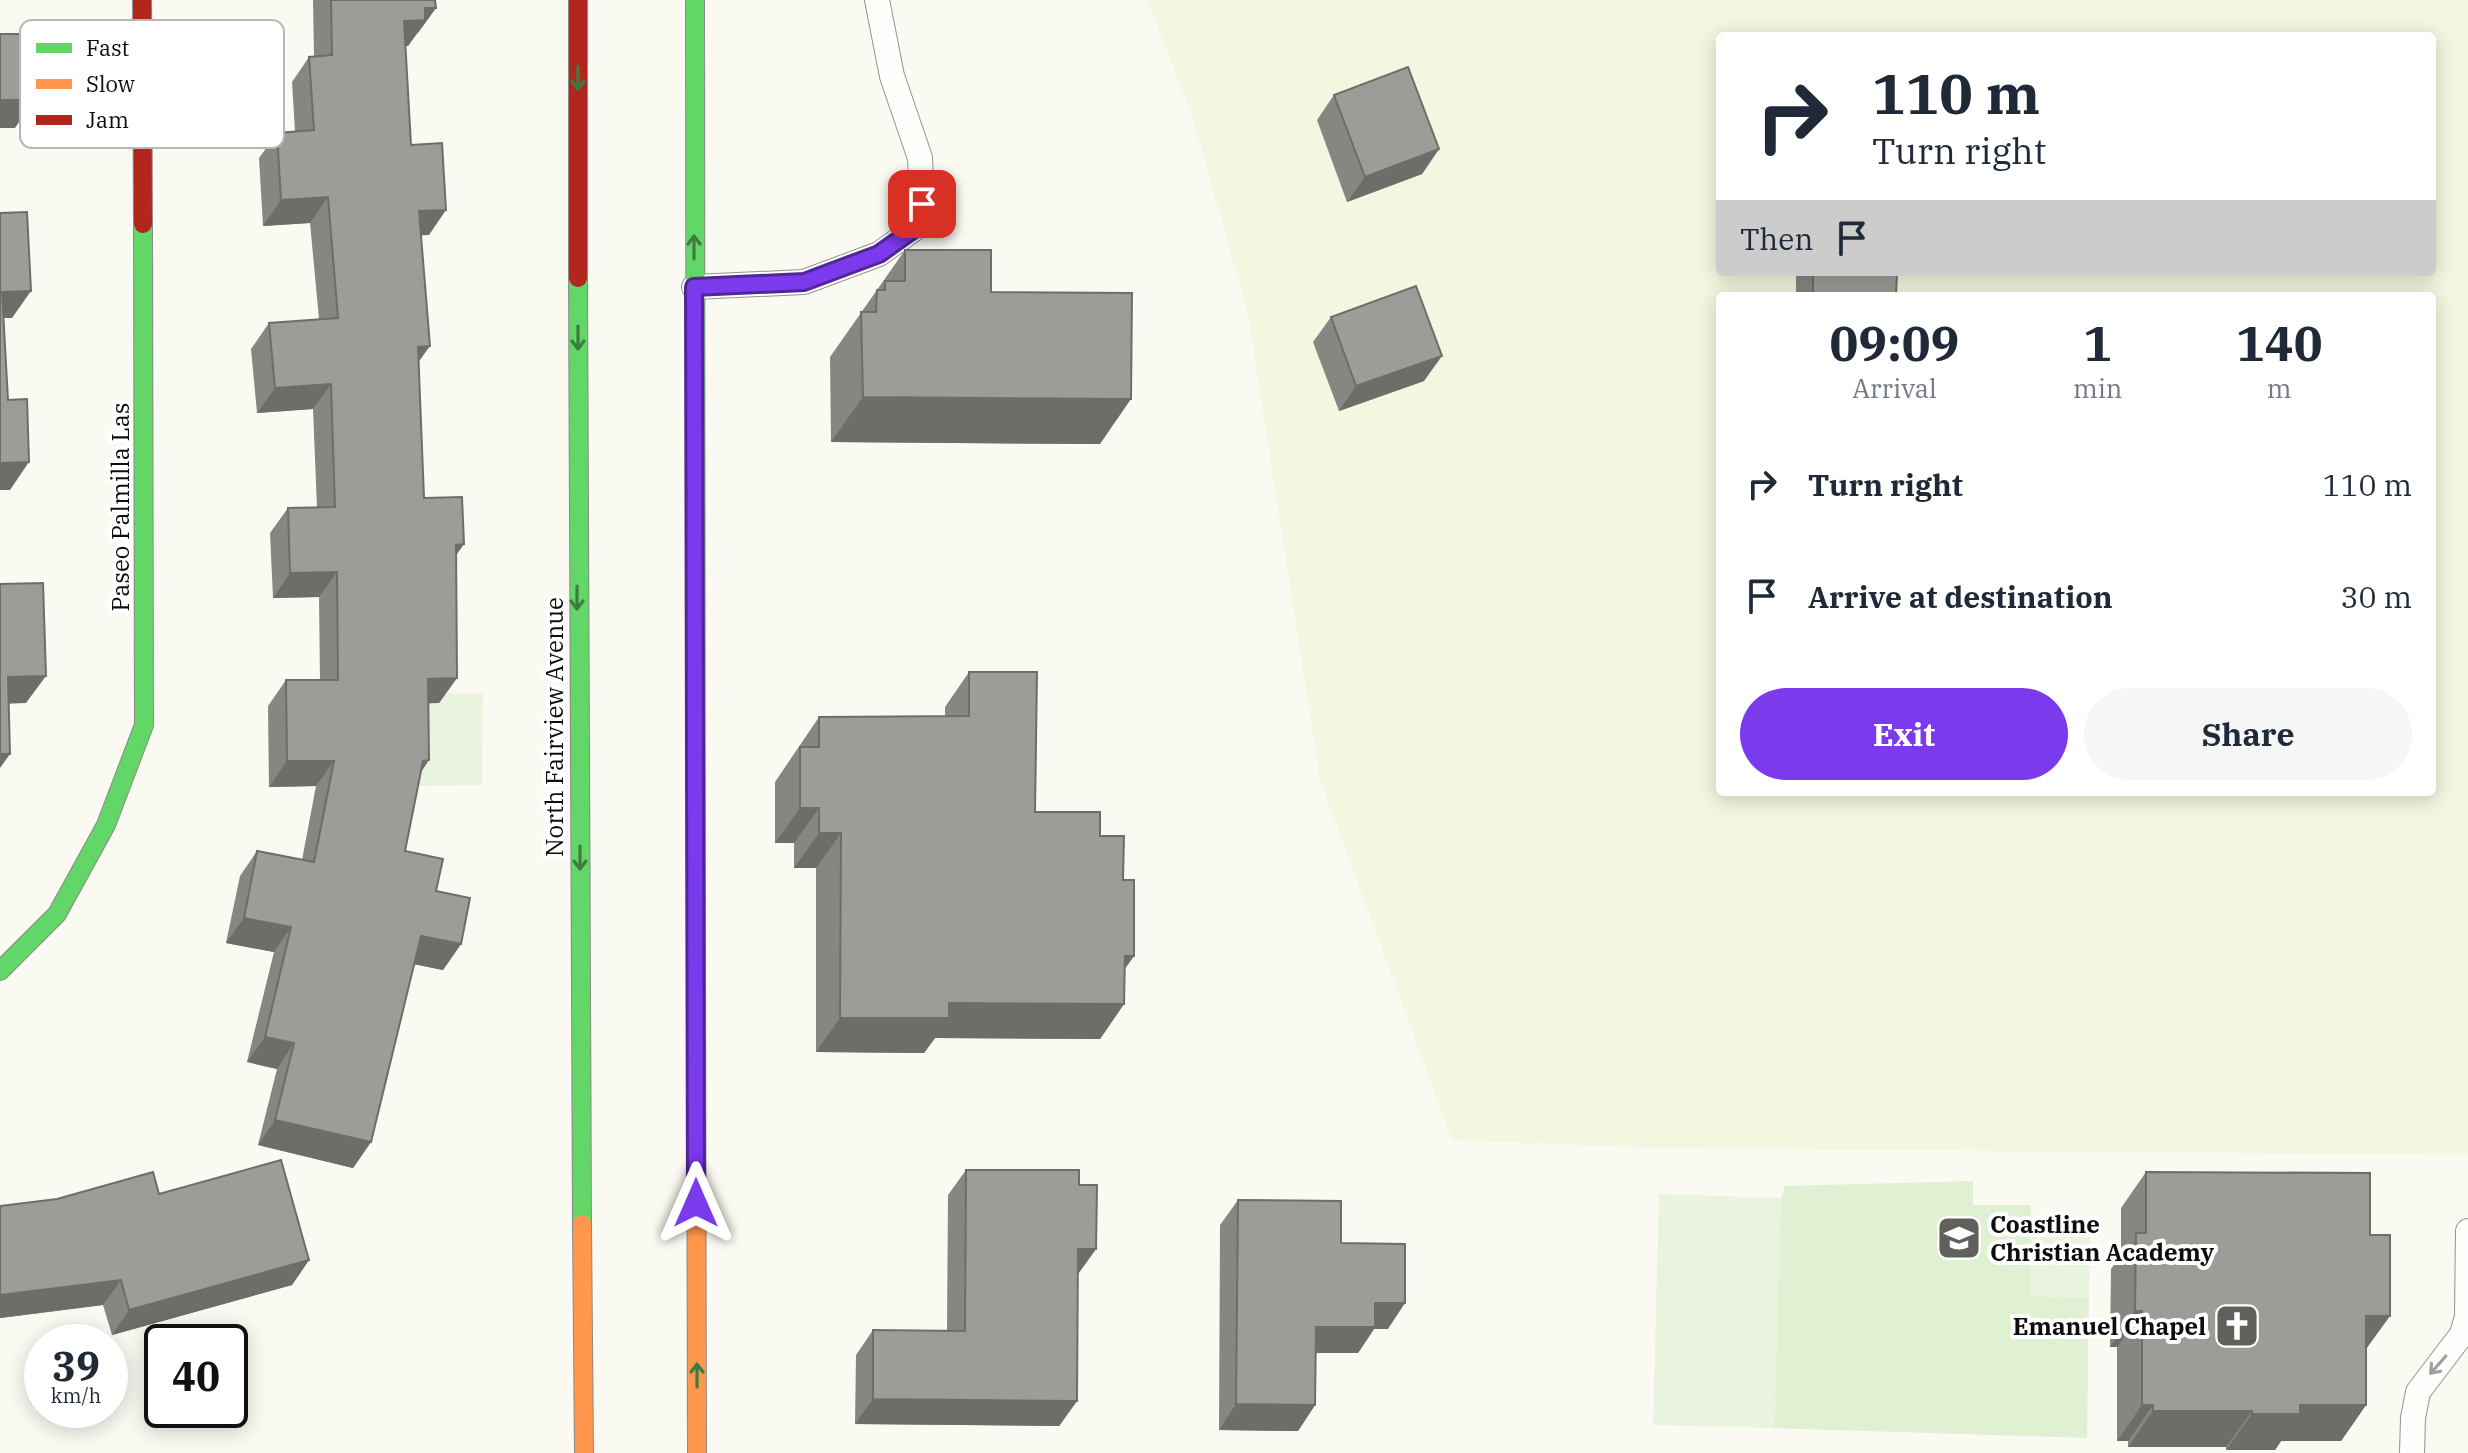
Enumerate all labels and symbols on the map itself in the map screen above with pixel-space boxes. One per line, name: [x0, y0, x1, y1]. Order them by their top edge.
legend: [20, 20, 284, 148]
text: Fast: [86, 33, 129, 62]
one-way arrow: [570, 64, 586, 91]
text: Slow: [86, 69, 135, 98]
text: Jam: [86, 105, 129, 134]
pin: [888, 170, 956, 238]
one-way arrow: [686, 234, 702, 261]
one-way arrow: [570, 324, 586, 351]
street label: Paseo Palmilla Las: [104, 403, 136, 611]
one-way arrow: [570, 584, 585, 611]
street label: North Fairview Avenue: [538, 597, 570, 857]
one-way arrow: [572, 844, 587, 871]
position arrow: [654, 1161, 738, 1245]
place label: Coastline Christian Academy: [1990, 1208, 2215, 1268]
school or university icon: Coastline Christian Academy: [1935, 1214, 1983, 1262]
church icon: Emanuel Chapel: [2213, 1302, 2261, 1350]
place label: Emanuel Chapel: [2013, 1310, 2206, 1342]
speed limit sign: 40: [144, 1324, 248, 1428]
one-way arrow: [2429, 1354, 2447, 1374]
one-way arrow: [689, 1362, 705, 1389]

